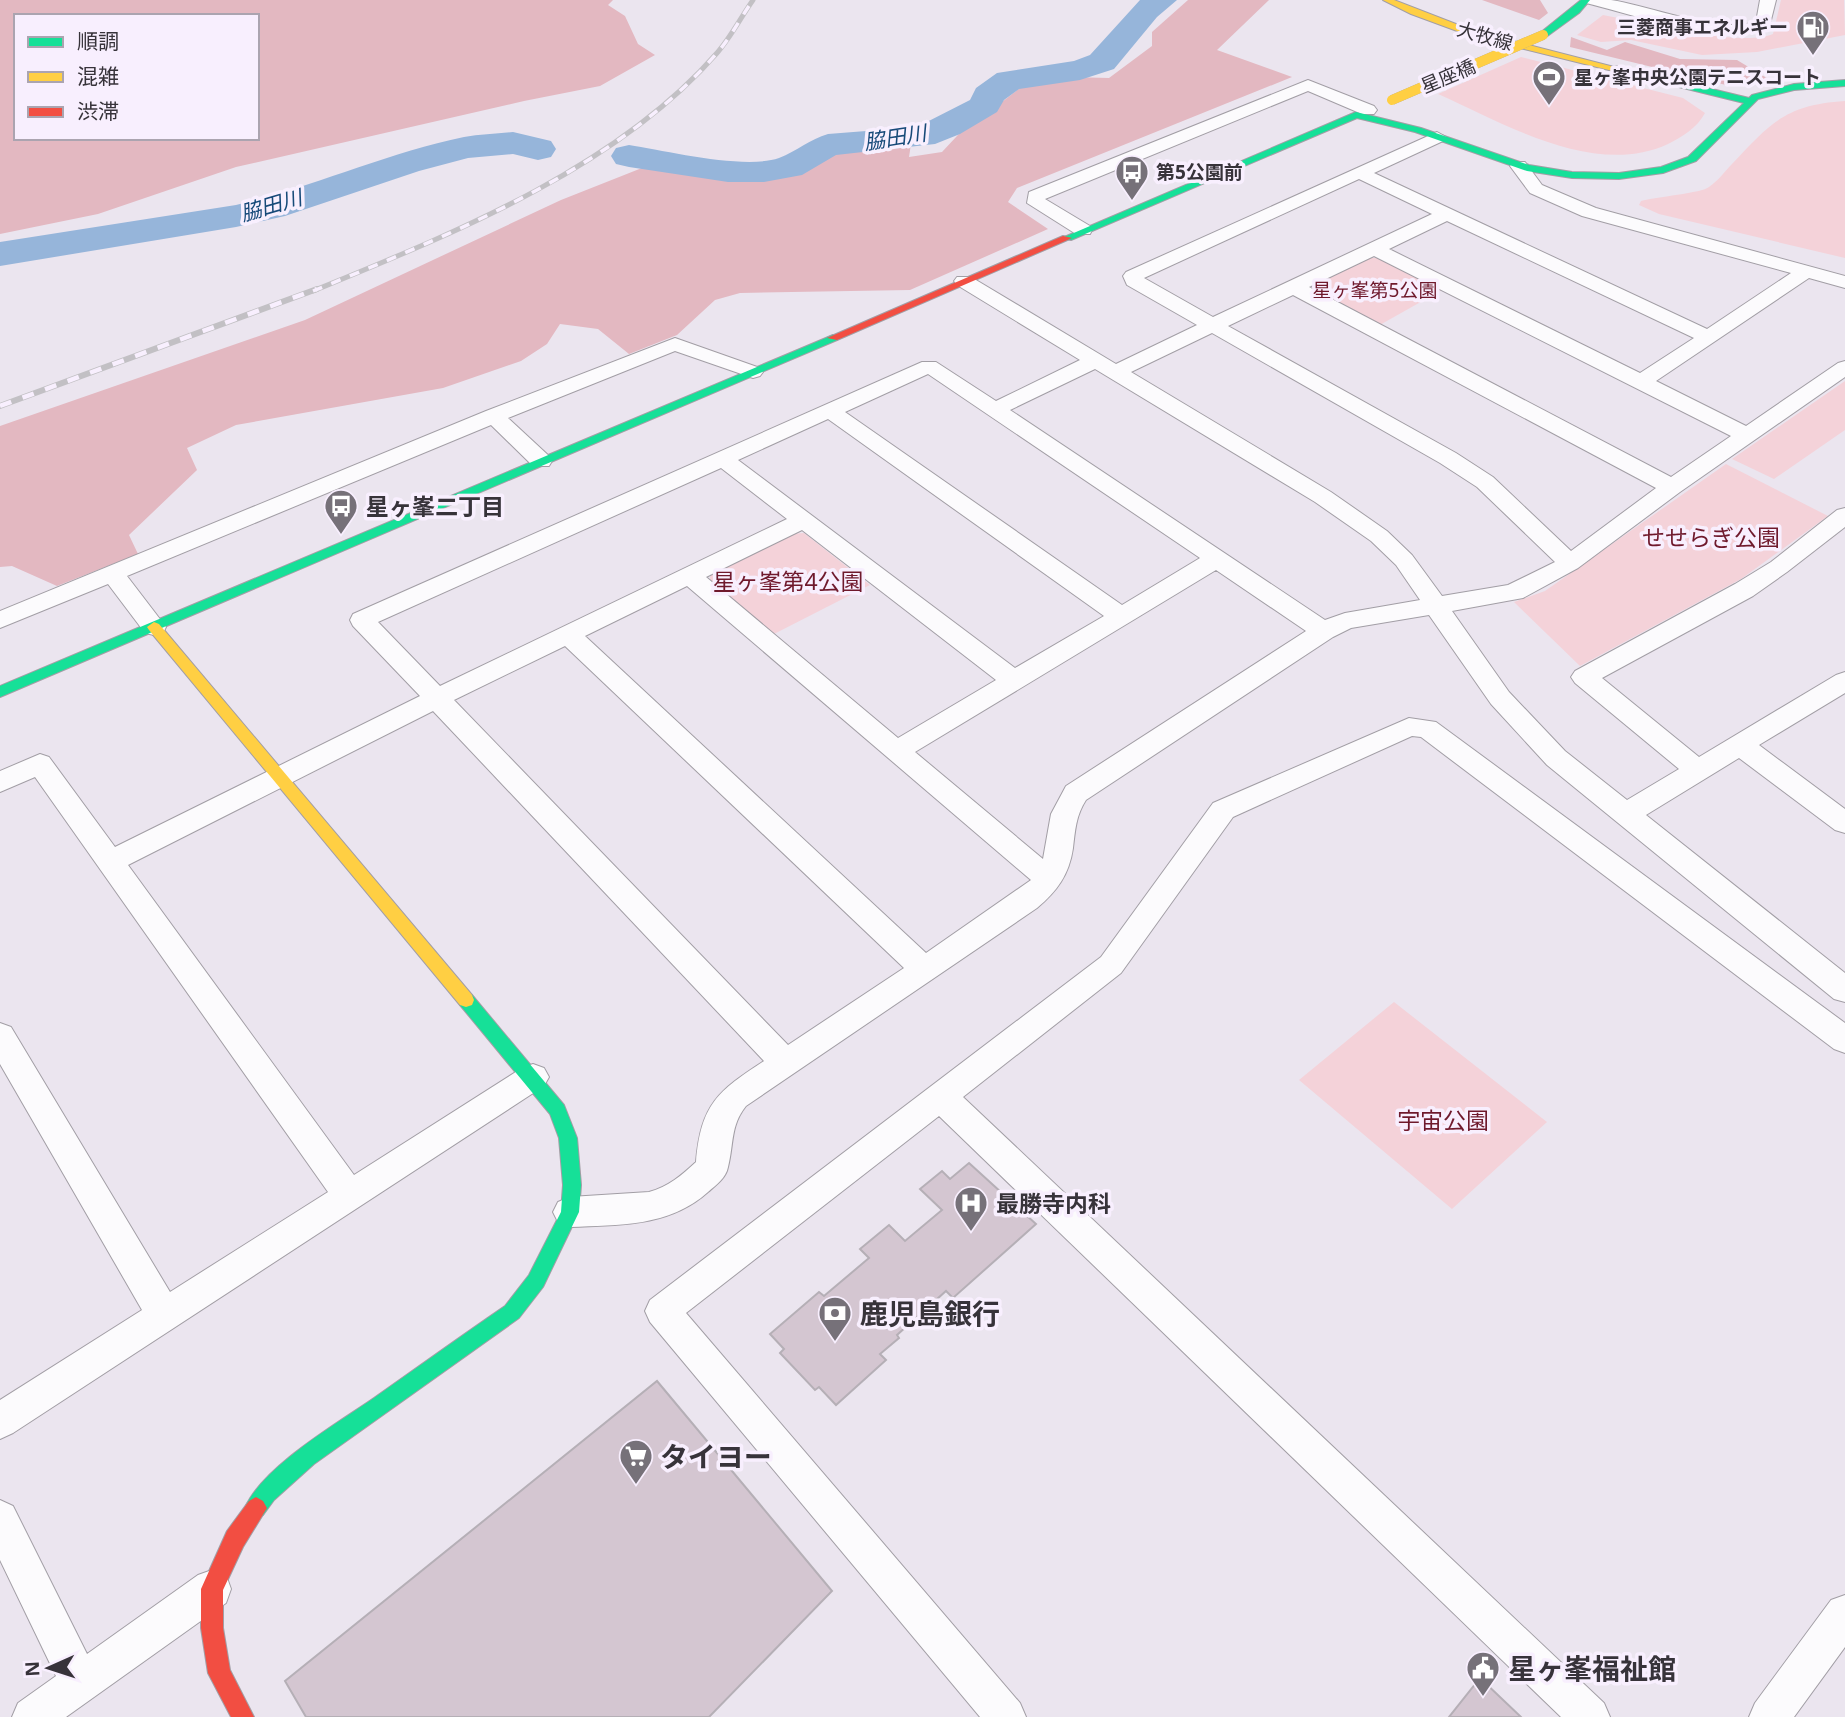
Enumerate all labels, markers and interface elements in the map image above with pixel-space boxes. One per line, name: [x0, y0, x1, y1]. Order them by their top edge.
fuel station icon: 三菱商事エネルギー: [1794, 8, 1832, 57]
legend: [14, 14, 259, 140]
place label: 三菱商事エネルギー: [1617, 14, 1788, 40]
street label: 大牧線: [1454, 16, 1516, 56]
text: 順調: [77, 27, 119, 55]
street label: 星座橋: [1417, 53, 1479, 99]
sports icon: 星ヶ峯中央公園テニスコート: [1530, 58, 1568, 107]
text: 混雑: [77, 62, 119, 90]
place label: 星ヶ峯中央公園テニスコート: [1574, 64, 1821, 90]
text: 渋滞: [77, 97, 119, 125]
water label: 脇田川: [862, 118, 930, 156]
bus stop icon: 第5公園前: [1113, 153, 1151, 202]
place label: 第5公園前: [1156, 159, 1243, 185]
water label: 脇田川: [237, 182, 307, 227]
park label: 星ヶ峯第5公園: [1313, 277, 1437, 303]
bus stop icon: 星ヶ峯二丁目: [322, 487, 360, 536]
place label: 星ヶ峯二丁目: [366, 490, 504, 522]
park label: せせらぎ公園: [1642, 521, 1780, 553]
park label: 星ヶ峯第4公園: [712, 565, 864, 597]
park label: 宇宙公園: [1397, 1104, 1489, 1136]
hospital icon: 最勝寺内科: [952, 1184, 990, 1233]
place label: 最勝寺内科: [996, 1187, 1111, 1219]
bank icon: 鹿児島銀行: [816, 1294, 854, 1343]
place label: 鹿児島銀行: [860, 1294, 1000, 1332]
supermarket icon: タイヨー: [617, 1437, 655, 1486]
place label: タイヨー: [660, 1437, 772, 1475]
north arrow: [14, 1633, 84, 1703]
public building icon: 星ヶ峯福祉館: [1464, 1649, 1502, 1698]
place label: 星ヶ峯福祉館: [1508, 1649, 1676, 1687]
text: N: [19, 1660, 45, 1677]

